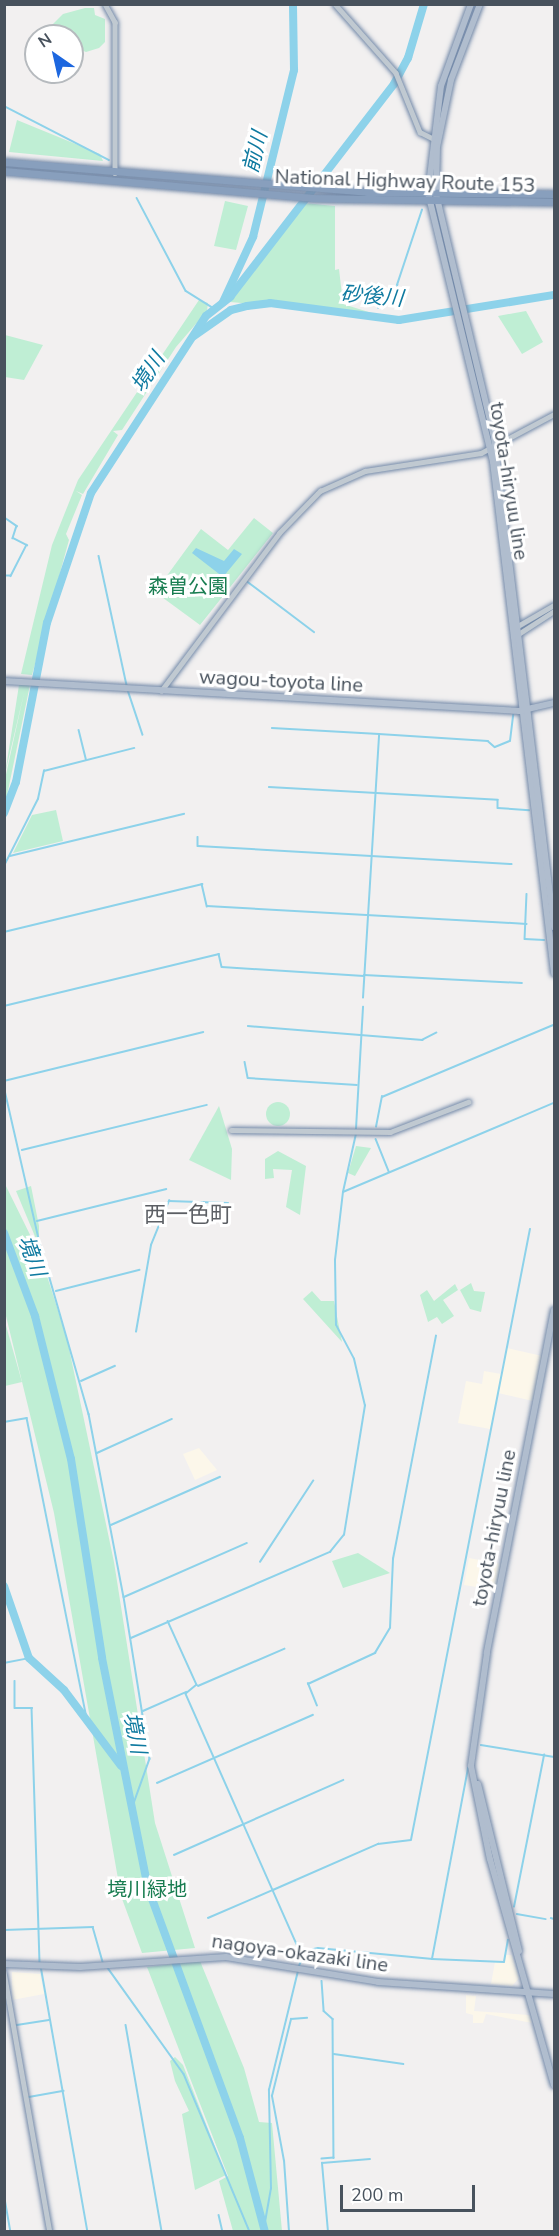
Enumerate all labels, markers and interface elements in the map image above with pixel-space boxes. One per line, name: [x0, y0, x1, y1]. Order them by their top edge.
north arrow: [24, 24, 84, 84]
text: N: [34, 28, 56, 53]
water label: 前川: [238, 129, 272, 175]
street label: National Highway Route 153: [274, 164, 536, 198]
water label: 砂後川: [340, 281, 404, 311]
water label: 境川: [126, 348, 170, 396]
street label: toyota-hiryuu line: [485, 400, 533, 562]
park label: 森曽公園: [148, 574, 228, 598]
street label: wagou-toyota line: [198, 665, 364, 697]
district label: 西一色町: [144, 1203, 232, 1229]
water label: 境川: [13, 1232, 51, 1280]
street label: toyota-hiryuu line: [467, 1448, 521, 1608]
water label: 境川: [119, 1710, 151, 1756]
park label: 境川緑地: [107, 1877, 187, 1901]
street label: nagoya-okazaki line: [210, 1929, 390, 1977]
scale bar: [343, 2173, 478, 2211]
text: 200 m: [351, 2183, 403, 2207]

